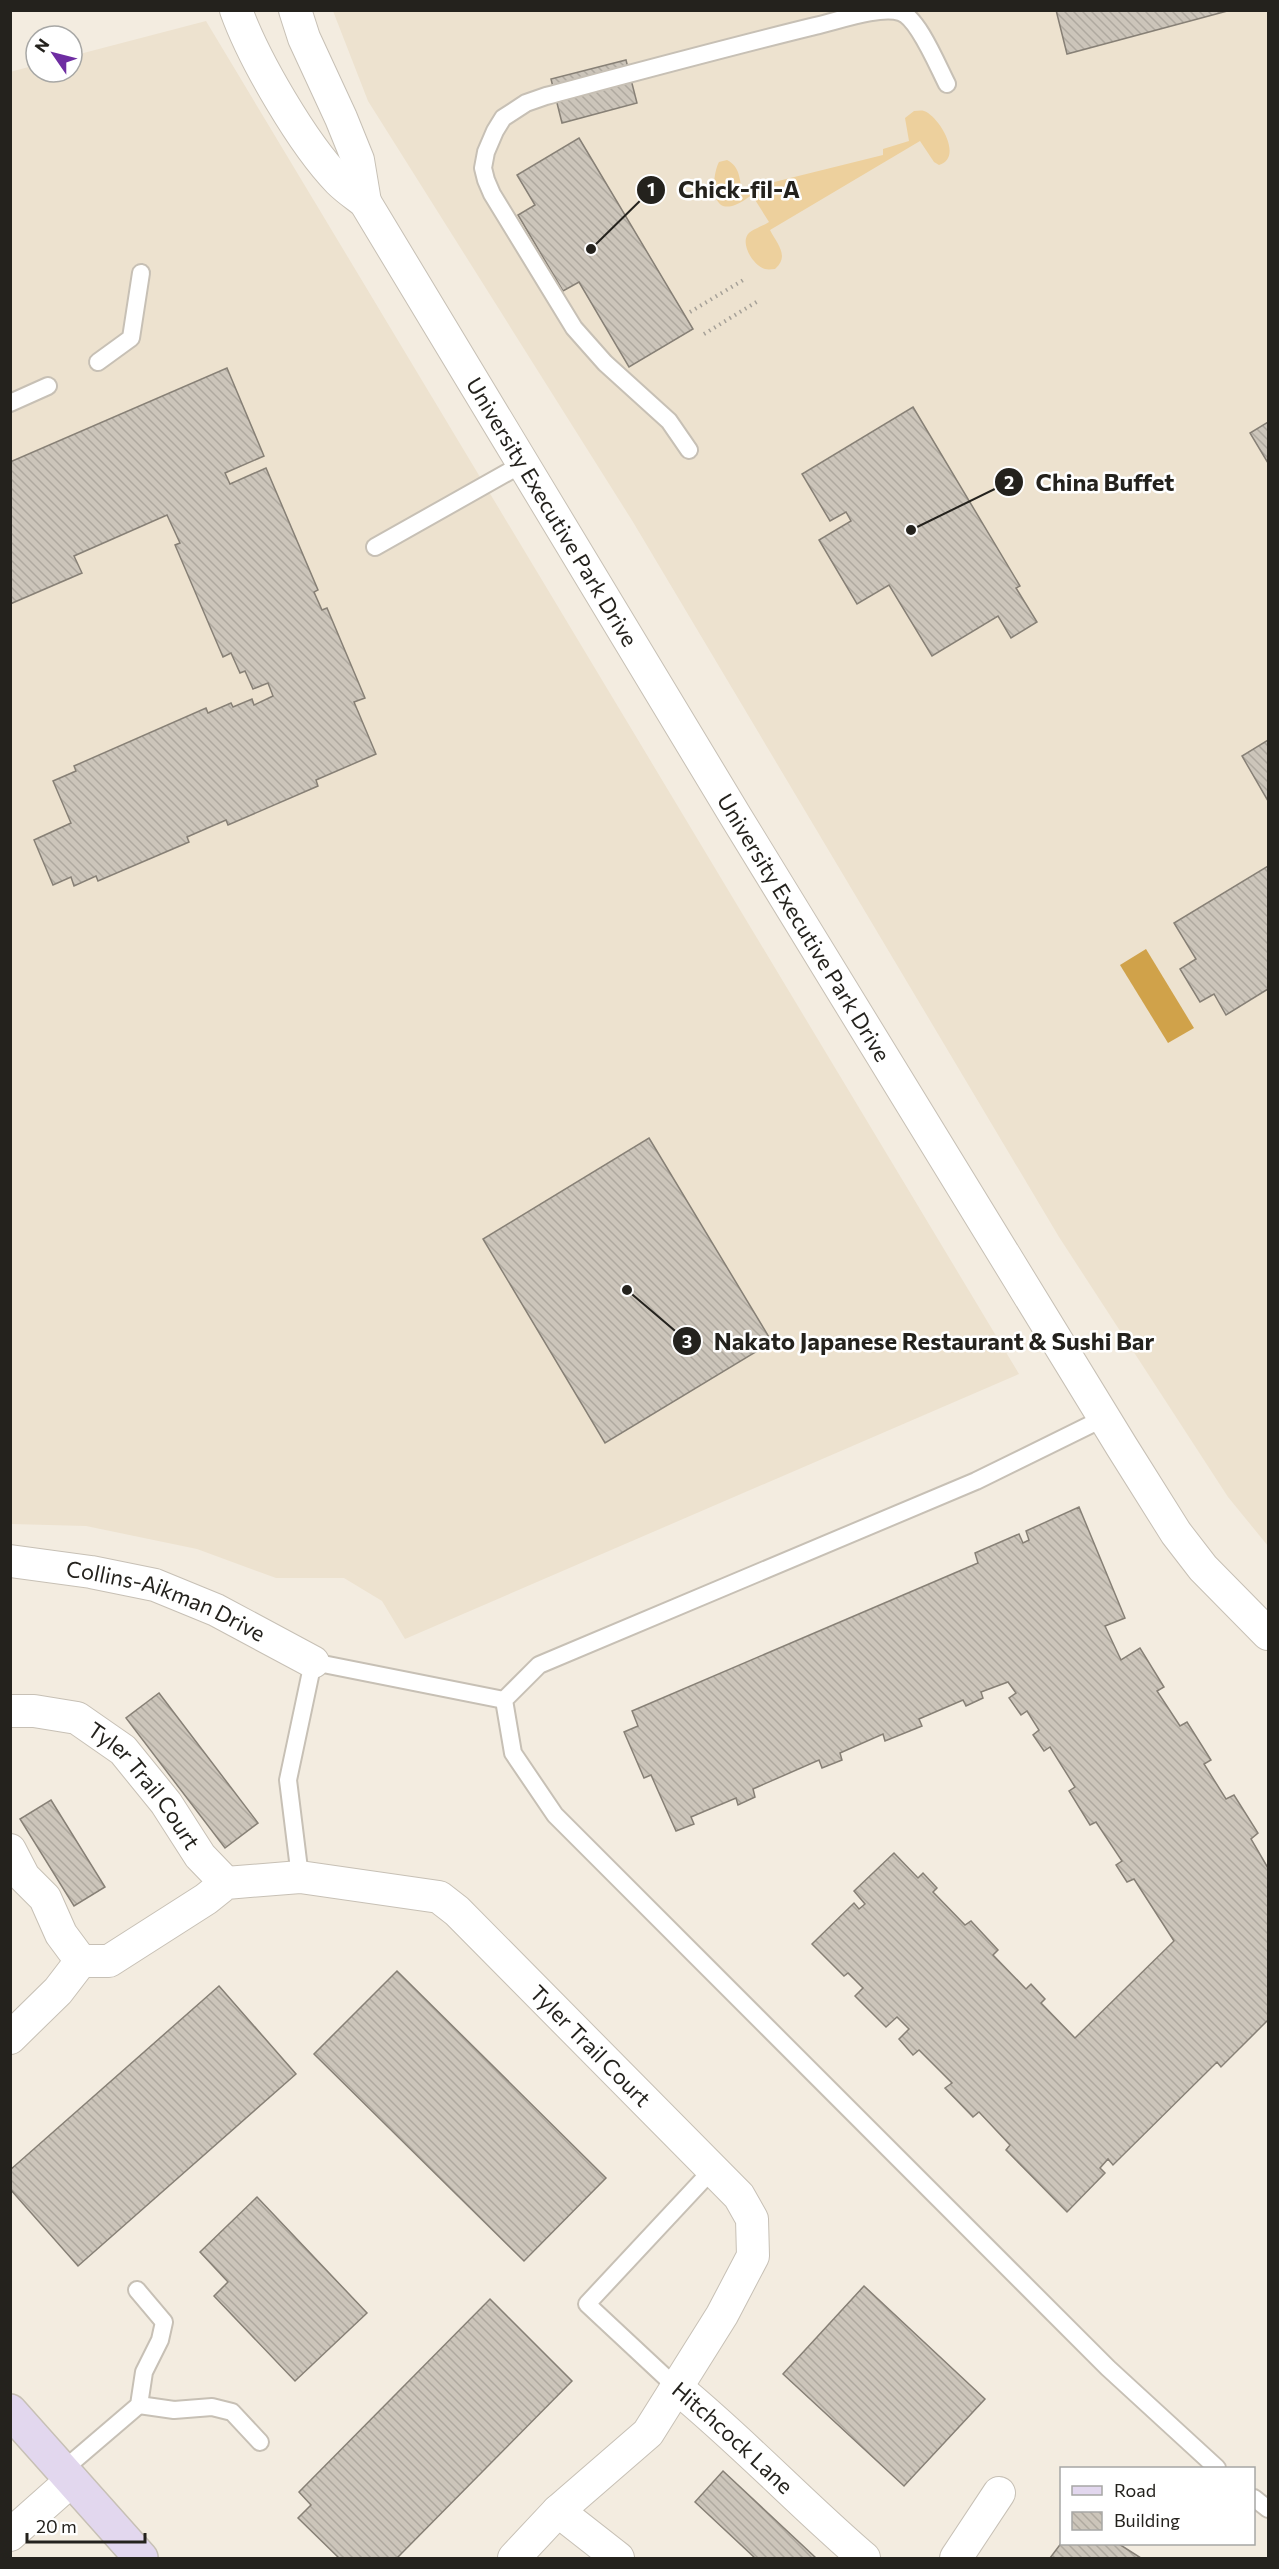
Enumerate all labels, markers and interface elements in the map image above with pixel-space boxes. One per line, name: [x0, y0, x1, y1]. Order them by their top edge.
north arrow: [24, 24, 84, 84]
text: N: [30, 35, 53, 55]
callout: Chick-fil-A: [636, 169, 812, 211]
text: Chick-fil-A: [678, 174, 800, 203]
text: 1: [647, 178, 655, 200]
street label: University Executive Park Drive: [461, 372, 644, 651]
callout: China Buffet: [994, 461, 1187, 503]
text: China Buffet: [1036, 467, 1174, 496]
text: 2: [1004, 471, 1014, 493]
street label: University Executive Park Drive: [712, 788, 897, 1066]
callout: Nakato Japanese Restaurant & Sushi Bar: [672, 1320, 1167, 1362]
text: Nakato Japanese Restaurant & Sushi Bar: [714, 1326, 1154, 1355]
text: 3: [682, 1330, 692, 1352]
street label: Collins-Aikman Drive: [65, 1555, 270, 1647]
street label: Tyler Trail Court: [83, 1716, 206, 1854]
street label: Tyler Trail Court: [525, 1979, 657, 2112]
street label: Hitchcock Lane: [667, 2376, 799, 2499]
legend: [1060, 2467, 1255, 2545]
text: Road: [1114, 2479, 1156, 2501]
scale bar: [27, 2506, 146, 2544]
text: Building: [1114, 2509, 1180, 2531]
text: 20 m: [36, 2515, 77, 2537]

